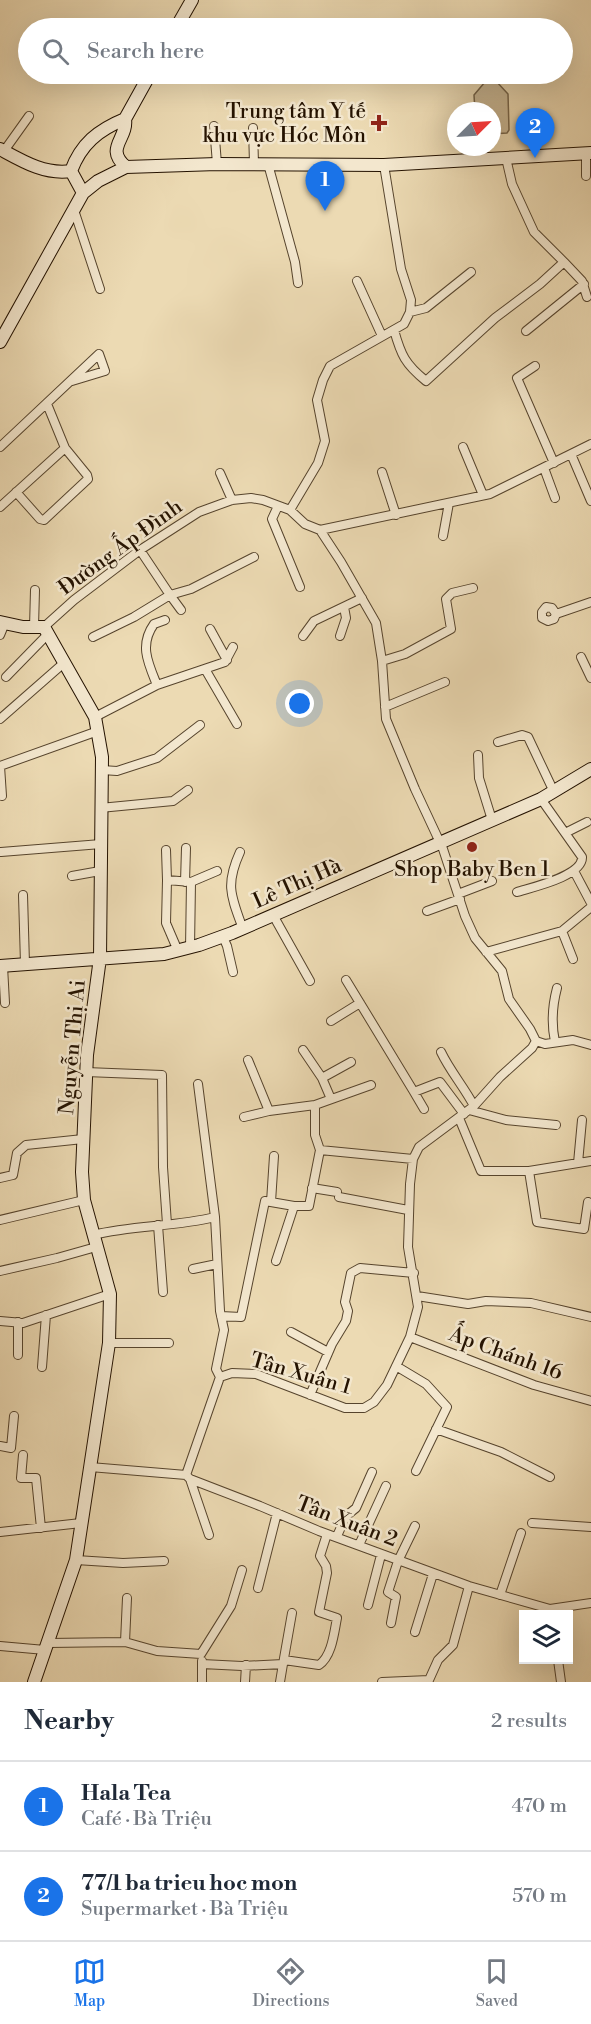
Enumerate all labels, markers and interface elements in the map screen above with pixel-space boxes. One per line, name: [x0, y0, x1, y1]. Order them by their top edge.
search box: [18, 18, 573, 84]
icon: search: [39, 35, 72, 68]
text: Search here: [87, 38, 204, 65]
place label: Trung tâm Y tế khu vực Hóc Môn: [202, 99, 366, 149]
north arrow: [447, 102, 501, 156]
pin: 2: [516, 108, 554, 158]
marker: Trung tâm Y tế khu vực Hóc Môn: [370, 114, 388, 132]
pin: 1: [306, 162, 344, 211]
street label: Đường Ấp Đình: [51, 490, 188, 602]
your location: [285, 689, 314, 718]
marker: Shop Baby Ben 1: [465, 840, 479, 854]
street label: Lê Thị Hà: [249, 853, 346, 915]
place label: Shop Baby Ben 1: [394, 857, 550, 883]
street label: Nguyễn Thị Ai: [54, 979, 92, 1116]
street label: Ấp Chánh 16: [444, 1316, 568, 1387]
street label: Tân Xuân 1: [247, 1347, 354, 1401]
street label: Tân Xuân 2: [292, 1491, 401, 1553]
map controls: [519, 1610, 573, 1664]
button: layers: [519, 1610, 573, 1664]
text: Nearby: [24, 1705, 114, 1737]
text: 2 results: [491, 1709, 567, 1734]
text: Hala Tea: [81, 1780, 171, 1807]
text: 1: [39, 1794, 48, 1819]
text: 470 m: [511, 1794, 567, 1819]
text: Café · Bà Triệu: [81, 1807, 212, 1832]
text: 77/1 ba trieu hoc mon: [81, 1870, 297, 1897]
text: 2: [37, 1884, 50, 1909]
text: 570 m: [512, 1884, 567, 1909]
text: Supermarket · Bà Triệu: [81, 1897, 288, 1922]
tab: Map: [73, 1955, 106, 2011]
tab: Directions: [252, 1955, 330, 2011]
tab: Saved: [476, 1955, 518, 2011]

